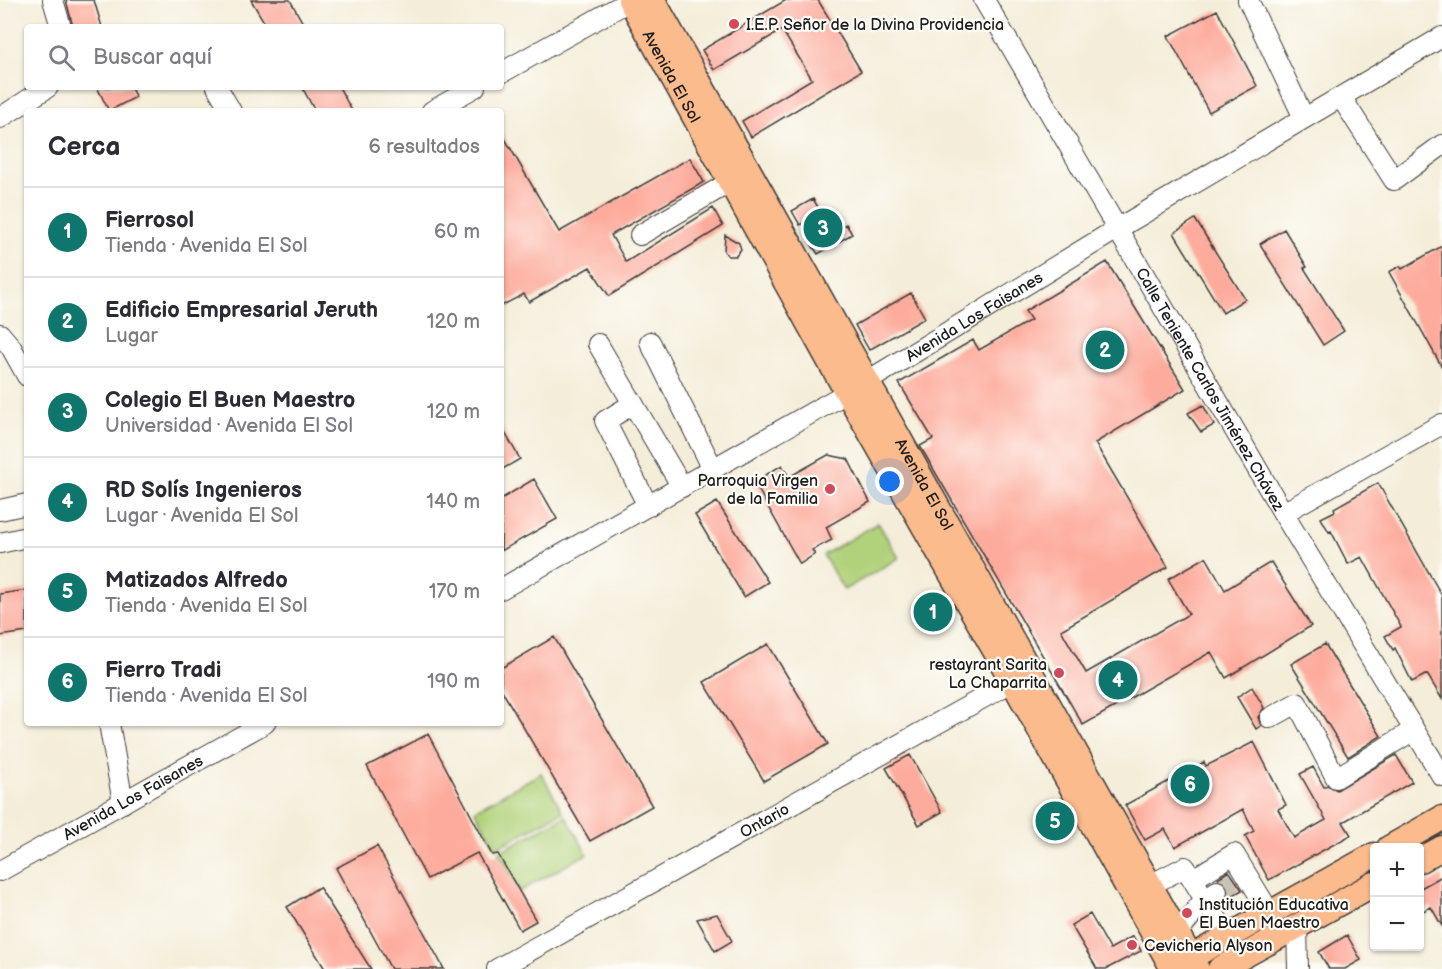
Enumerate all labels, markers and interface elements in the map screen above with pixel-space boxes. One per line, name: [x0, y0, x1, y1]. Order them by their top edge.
place label: I.E.P. Señor de la Divina Providencia: [746, 16, 1004, 35]
marker: I.E.P. Señor de la Divina Providencia: [727, 17, 741, 31]
search box: [24, 24, 504, 90]
street label: Avenida El Sol: [638, 28, 704, 126]
icon: search: [45, 41, 78, 74]
text: Buscar aquí: [93, 44, 212, 71]
text: Cerca: [48, 132, 120, 163]
text: 6 resultados: [369, 135, 480, 159]
pin: 3: [804, 206, 842, 250]
text: Fierrosol: [105, 207, 194, 234]
text: 1: [63, 220, 72, 244]
text: 60 m: [434, 220, 480, 244]
text: Tienda · Avenida El Sol: [105, 234, 308, 258]
street label: Calle Teniente Carlos Jiménez Chávez: [1131, 265, 1288, 515]
street label: Avenida Los Faisanes: [903, 268, 1047, 366]
text: Edificio Empresarial Jeruth: [105, 297, 378, 324]
text: 2: [62, 310, 73, 334]
text: 120 m: [427, 310, 480, 334]
text: Lugar: [105, 324, 158, 348]
pin: 2: [1086, 328, 1124, 372]
text: Colegio El Buen Maestro: [105, 387, 355, 414]
text: 3: [62, 400, 73, 424]
text: 120 m: [427, 400, 480, 424]
text: Universidad · Avenida El Sol: [105, 414, 353, 438]
street label: Avenida El Sol: [890, 435, 957, 534]
your location: [875, 467, 904, 496]
place label: Parroquia Virgen de la Familia: [697, 472, 818, 509]
text: RD Solís Ingenieros: [105, 477, 302, 504]
marker: Parroquia Virgen de la Familia: [823, 482, 837, 496]
text: 4: [62, 490, 73, 514]
text: 140 m: [426, 490, 480, 514]
text: Lugar · Avenida El Sol: [105, 504, 298, 528]
text: Matizados Alfredo: [105, 567, 288, 594]
text: 5: [62, 580, 73, 604]
text: 170 m: [429, 580, 480, 604]
pin: 1: [914, 590, 952, 634]
text: Tienda · Avenida El Sol: [105, 594, 308, 618]
place label: restayrant Sarita La Chaparrita: [929, 656, 1047, 693]
text: Fierro Tradi: [105, 657, 221, 684]
pin: 4: [1098, 658, 1138, 702]
marker: restayrant Sarita La Chaparrita: [1052, 666, 1066, 680]
text: 6: [61, 670, 74, 694]
text: 190 m: [427, 670, 480, 694]
text: Tienda · Avenida El Sol: [105, 684, 308, 708]
street label: Avenida Los Faisanes: [60, 752, 207, 845]
pin: 6: [1170, 762, 1210, 806]
pin: 5: [1036, 798, 1074, 844]
street label: Ontario: [737, 800, 793, 843]
map controls: [1370, 843, 1424, 951]
button: +: [1370, 843, 1424, 897]
place label: Institución Educativa El Buen Maestro: [1199, 896, 1349, 933]
button: −: [1370, 897, 1424, 951]
marker: Institución Educativa El Buen Maestro: [1180, 906, 1194, 920]
place label: Cevicheria Alyson: [1144, 937, 1272, 956]
marker: Cevicheria Alyson: [1125, 938, 1139, 952]

